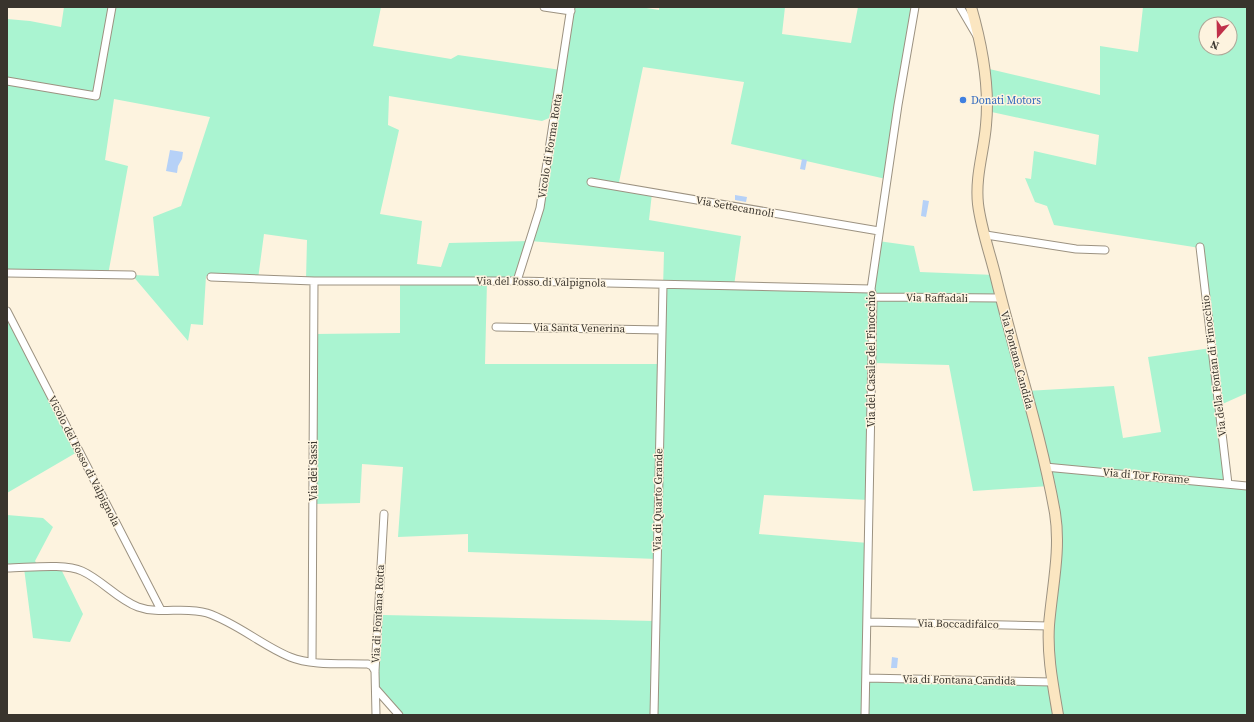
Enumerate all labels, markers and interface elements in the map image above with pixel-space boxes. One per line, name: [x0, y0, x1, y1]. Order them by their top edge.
north arrow: [1198, 16, 1238, 56]
text: N: [1208, 37, 1221, 53]
street label: Vicolo di Forma Rotta: [534, 92, 566, 200]
place label: Donati Motors: [971, 93, 1041, 108]
marker: Donati Motors: [958, 95, 968, 105]
street label: Via Settecannoli: [695, 193, 775, 221]
street label: Via del Fosso di Valpignola: [476, 273, 606, 291]
street label: Via Raffadali: [906, 290, 968, 306]
street label: Via del Casale del Finocchio: [864, 291, 879, 427]
street label: Via della Fontan di Finocchio: [1198, 294, 1230, 438]
street label: Via Fontana Candida: [997, 309, 1037, 411]
street label: Via Santa Venerina: [533, 320, 626, 336]
street label: Vicolo del Fosso di Valpignola: [44, 393, 124, 529]
street label: Via dei Sassi: [306, 441, 321, 501]
street label: Via di Quarto Grande: [650, 448, 666, 552]
street label: Via di Tor Forame: [1102, 465, 1190, 487]
street label: Via di Fontana Rotta: [368, 564, 388, 664]
street label: Via Boccadifalco: [917, 616, 999, 632]
street label: Via di Fontana Candida: [902, 672, 1016, 688]

